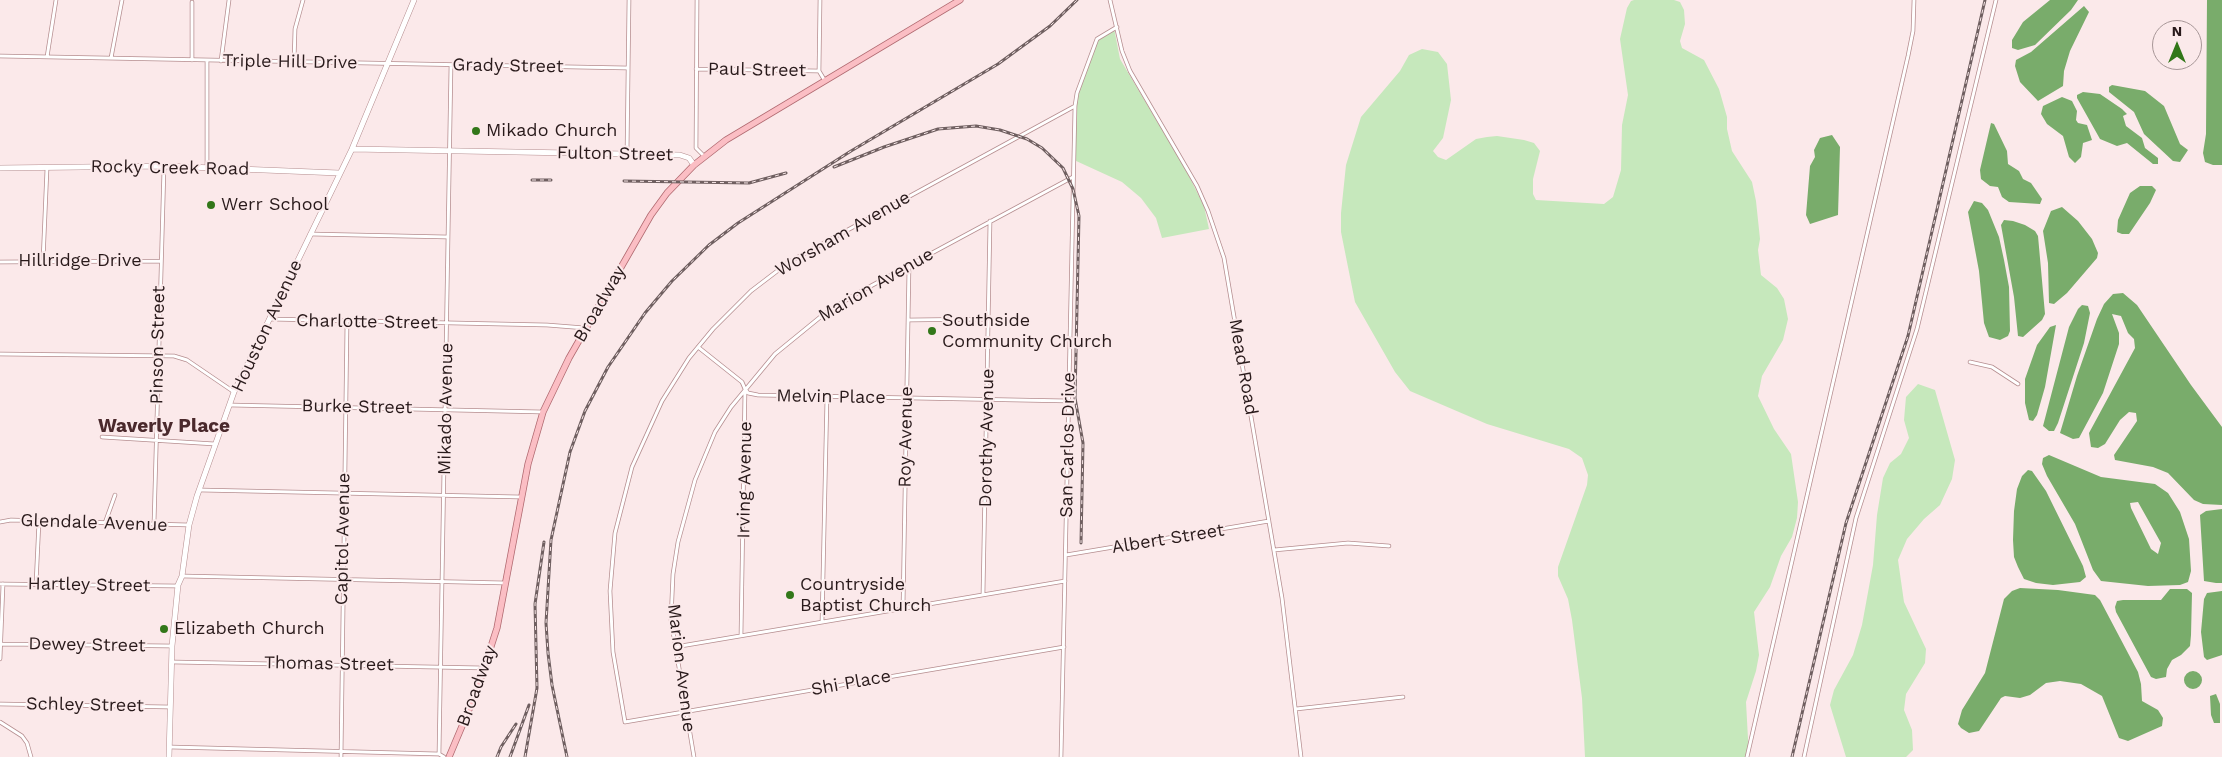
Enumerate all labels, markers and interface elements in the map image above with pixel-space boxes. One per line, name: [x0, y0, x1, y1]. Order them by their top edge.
north arrow: [2152, 20, 2202, 70]
text: N: [2172, 23, 2182, 39]
street label: Triple Hill Drive: [222, 50, 358, 74]
street label: Grady Street: [452, 54, 564, 78]
street label: Paul Street: [708, 58, 806, 82]
place label: Mikado Church: [486, 120, 617, 142]
marker: Mikado Church: [470, 125, 482, 137]
street label: Fulton Street: [557, 142, 673, 166]
street label: Rocky Creek Road: [91, 156, 249, 180]
street label: Worsham Avenue: [772, 187, 914, 281]
place label: Werr School: [221, 194, 329, 216]
marker: Werr School: [205, 199, 217, 211]
street label: Marion Avenue: [815, 243, 937, 327]
street label: Hillridge Drive: [18, 250, 142, 272]
street label: Houston Avenue: [227, 256, 307, 396]
street label: Broadway: [569, 262, 631, 346]
street label: Pinson Street: [146, 285, 170, 405]
street label: Charlotte Street: [296, 310, 438, 334]
place label: Southside Community Church: [942, 310, 1112, 352]
street label: Mead Road: [1224, 317, 1262, 417]
marker: Southside Community Church: [926, 325, 938, 337]
street label: Mikado Avenue: [434, 343, 458, 475]
street label: Dorothy Avenue: [975, 368, 999, 508]
street label: San Carlos Drive: [1056, 372, 1080, 518]
street label: Melvin Place: [776, 385, 886, 409]
street label: Roy Avenue: [894, 386, 918, 488]
street label: Burke Street: [301, 395, 413, 419]
district label: Waverly Place: [98, 415, 230, 437]
street label: Irving Avenue: [733, 421, 757, 539]
street label: Capitol Avenue: [331, 473, 355, 605]
street label: Glendale Avenue: [20, 510, 168, 536]
street label: Albert Street: [1110, 519, 1226, 559]
street label: Hartley Street: [27, 573, 151, 597]
place label: Countryside Baptist Church: [800, 574, 931, 616]
marker: Countryside Baptist Church: [784, 589, 796, 601]
street label: Marion Avenue: [662, 603, 700, 733]
place label: Elizabeth Church: [174, 618, 325, 640]
marker: Elizabeth Church: [158, 623, 170, 635]
street label: Dewey Street: [28, 633, 146, 657]
street label: Broadway: [452, 642, 502, 730]
street label: Thomas Street: [264, 652, 394, 676]
street label: Shi Place: [809, 665, 893, 701]
street label: Schley Street: [26, 693, 144, 717]

